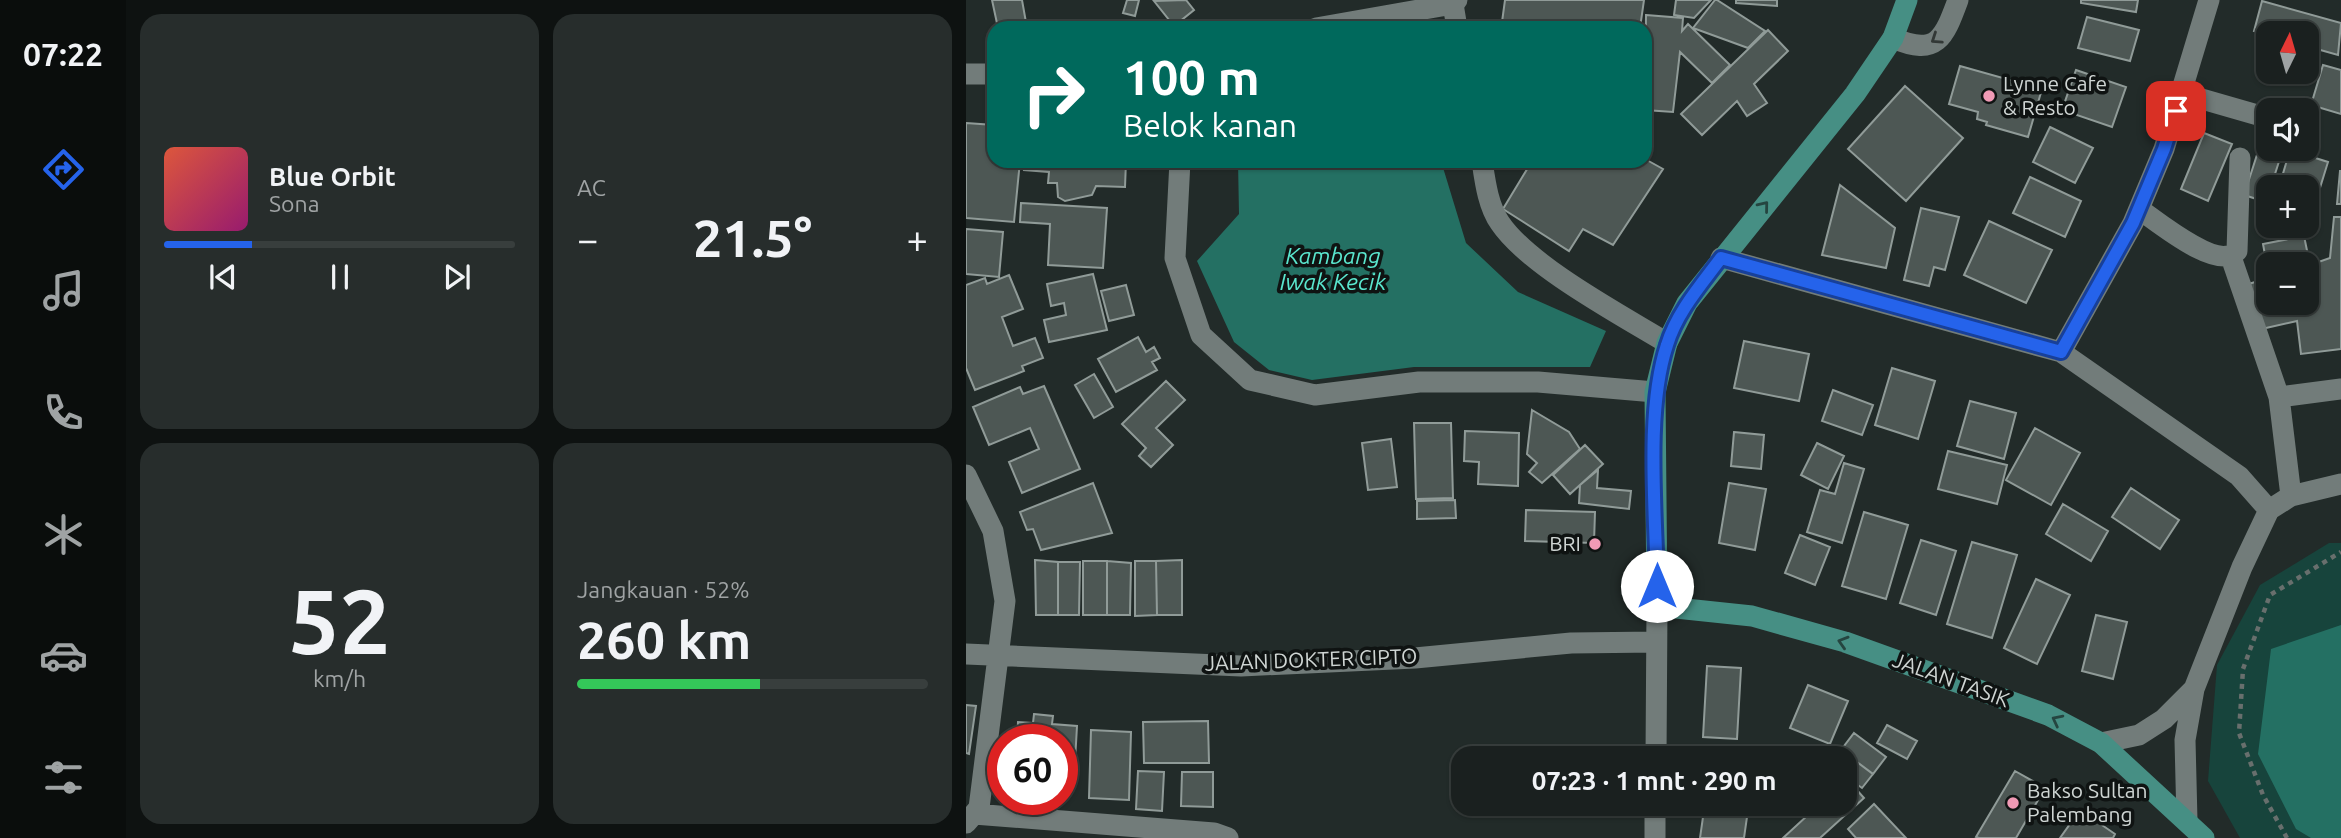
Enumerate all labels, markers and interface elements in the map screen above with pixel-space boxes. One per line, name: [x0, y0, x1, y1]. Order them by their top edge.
north arrow: [2256, 21, 2319, 84]
map controls: [2256, 21, 2319, 315]
one-way arrow: [1931, 30, 1944, 43]
text: 07:22: [23, 36, 103, 72]
icon: right: [1008, 49, 1099, 140]
text: 100 m: [1123, 49, 1260, 104]
place label: Lynne Cafe & Resto: [2003, 71, 2107, 119]
pin: [2146, 81, 2206, 141]
marker: Lynne Cafe & Resto: [1981, 88, 1997, 104]
icon: arrive: [2157, 92, 2195, 130]
button: sound: [2256, 98, 2319, 161]
text: Belok kanan: [1123, 107, 1297, 143]
icon: directions: [39, 145, 88, 194]
text: Blue Orbit: [269, 162, 396, 191]
text: AC: [577, 175, 606, 200]
button: +: [2256, 175, 2319, 238]
text: Sona: [269, 191, 319, 216]
one-way arrow: [1756, 201, 1769, 213]
text: 21.5°: [693, 209, 812, 267]
text: −: [577, 218, 598, 260]
text: +: [907, 218, 928, 260]
water label: Kambang Iwak Kecik: [1280, 243, 1386, 294]
button: −: [2256, 252, 2319, 315]
icon: previous: [204, 258, 242, 296]
icon: pause: [321, 258, 359, 296]
icon: next: [438, 258, 476, 296]
icon: music: [39, 266, 88, 315]
icon: phone: [39, 388, 88, 437]
icon: climate: [39, 510, 88, 559]
place label: BRI: [1549, 531, 1581, 555]
marker: BRI: [1587, 536, 1603, 552]
position arrow: [1620, 549, 1694, 623]
text: 52: [288, 569, 391, 671]
text: Jangkauan · 52%: [577, 577, 749, 602]
text: 260 km: [577, 611, 751, 669]
icon: car: [39, 631, 88, 680]
one-way arrow: [1837, 635, 1849, 650]
street label: JALAN DOKTER CIPTO: [1204, 643, 1418, 675]
street label: JALAN TASIK: [1890, 647, 2013, 711]
text: km/h: [313, 666, 366, 691]
one-way arrow: [2051, 714, 2064, 728]
speed limit sign: 60: [987, 724, 1078, 815]
icon: filters: [39, 753, 88, 802]
text: 07:23 · 1 mnt · 290 m: [1532, 766, 1776, 795]
place label: Bakso Sultan Palembang: [2027, 778, 2147, 826]
marker: Bakso Sultan Palembang: [2005, 795, 2021, 811]

